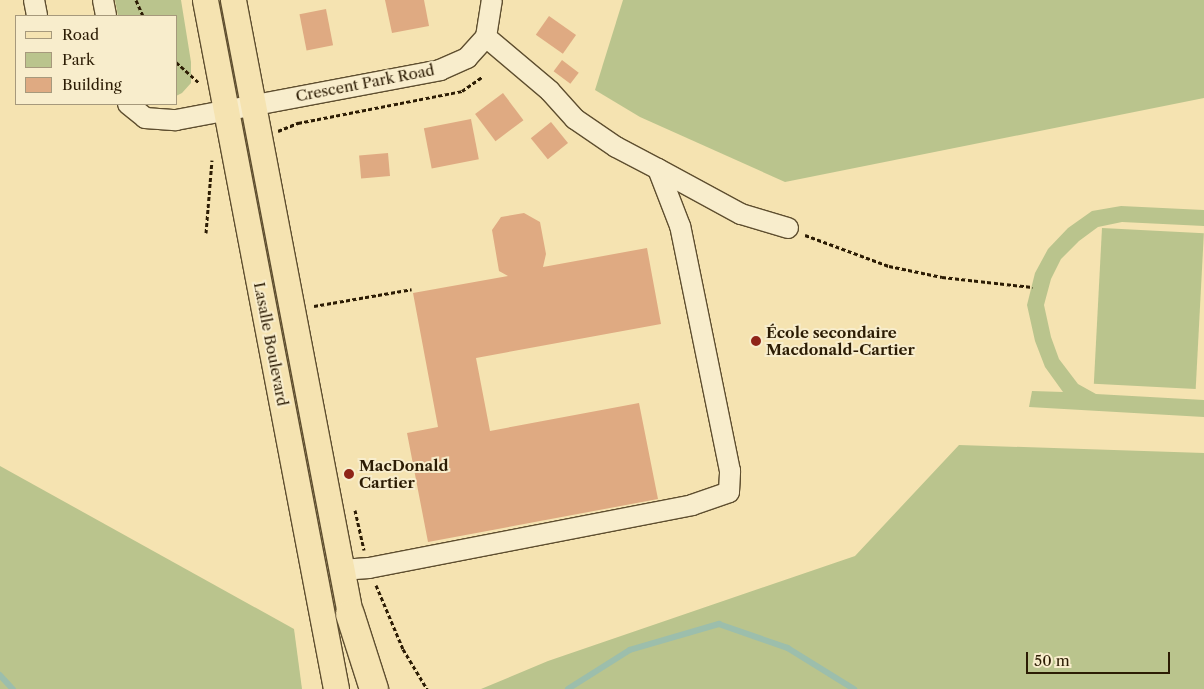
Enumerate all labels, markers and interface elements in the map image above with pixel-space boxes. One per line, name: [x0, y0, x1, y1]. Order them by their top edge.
legend: [15, 15, 178, 105]
text: Road: [62, 25, 99, 44]
text: Park: [62, 50, 95, 69]
street label: Crescent Park Road: [294, 61, 436, 105]
text: Building: [62, 75, 122, 94]
street label: Lasalle Boulevard: [250, 281, 292, 407]
place label: École secondaire Macdonald-Cartier: [766, 323, 915, 358]
marker: École secondaire Macdonald-Cartier: [750, 335, 762, 347]
place label: MacDonald Cartier: [359, 456, 448, 491]
marker: MacDonald Cartier: [343, 468, 355, 480]
scale bar: [1029, 642, 1173, 674]
text: 50 m: [1034, 651, 1070, 670]

